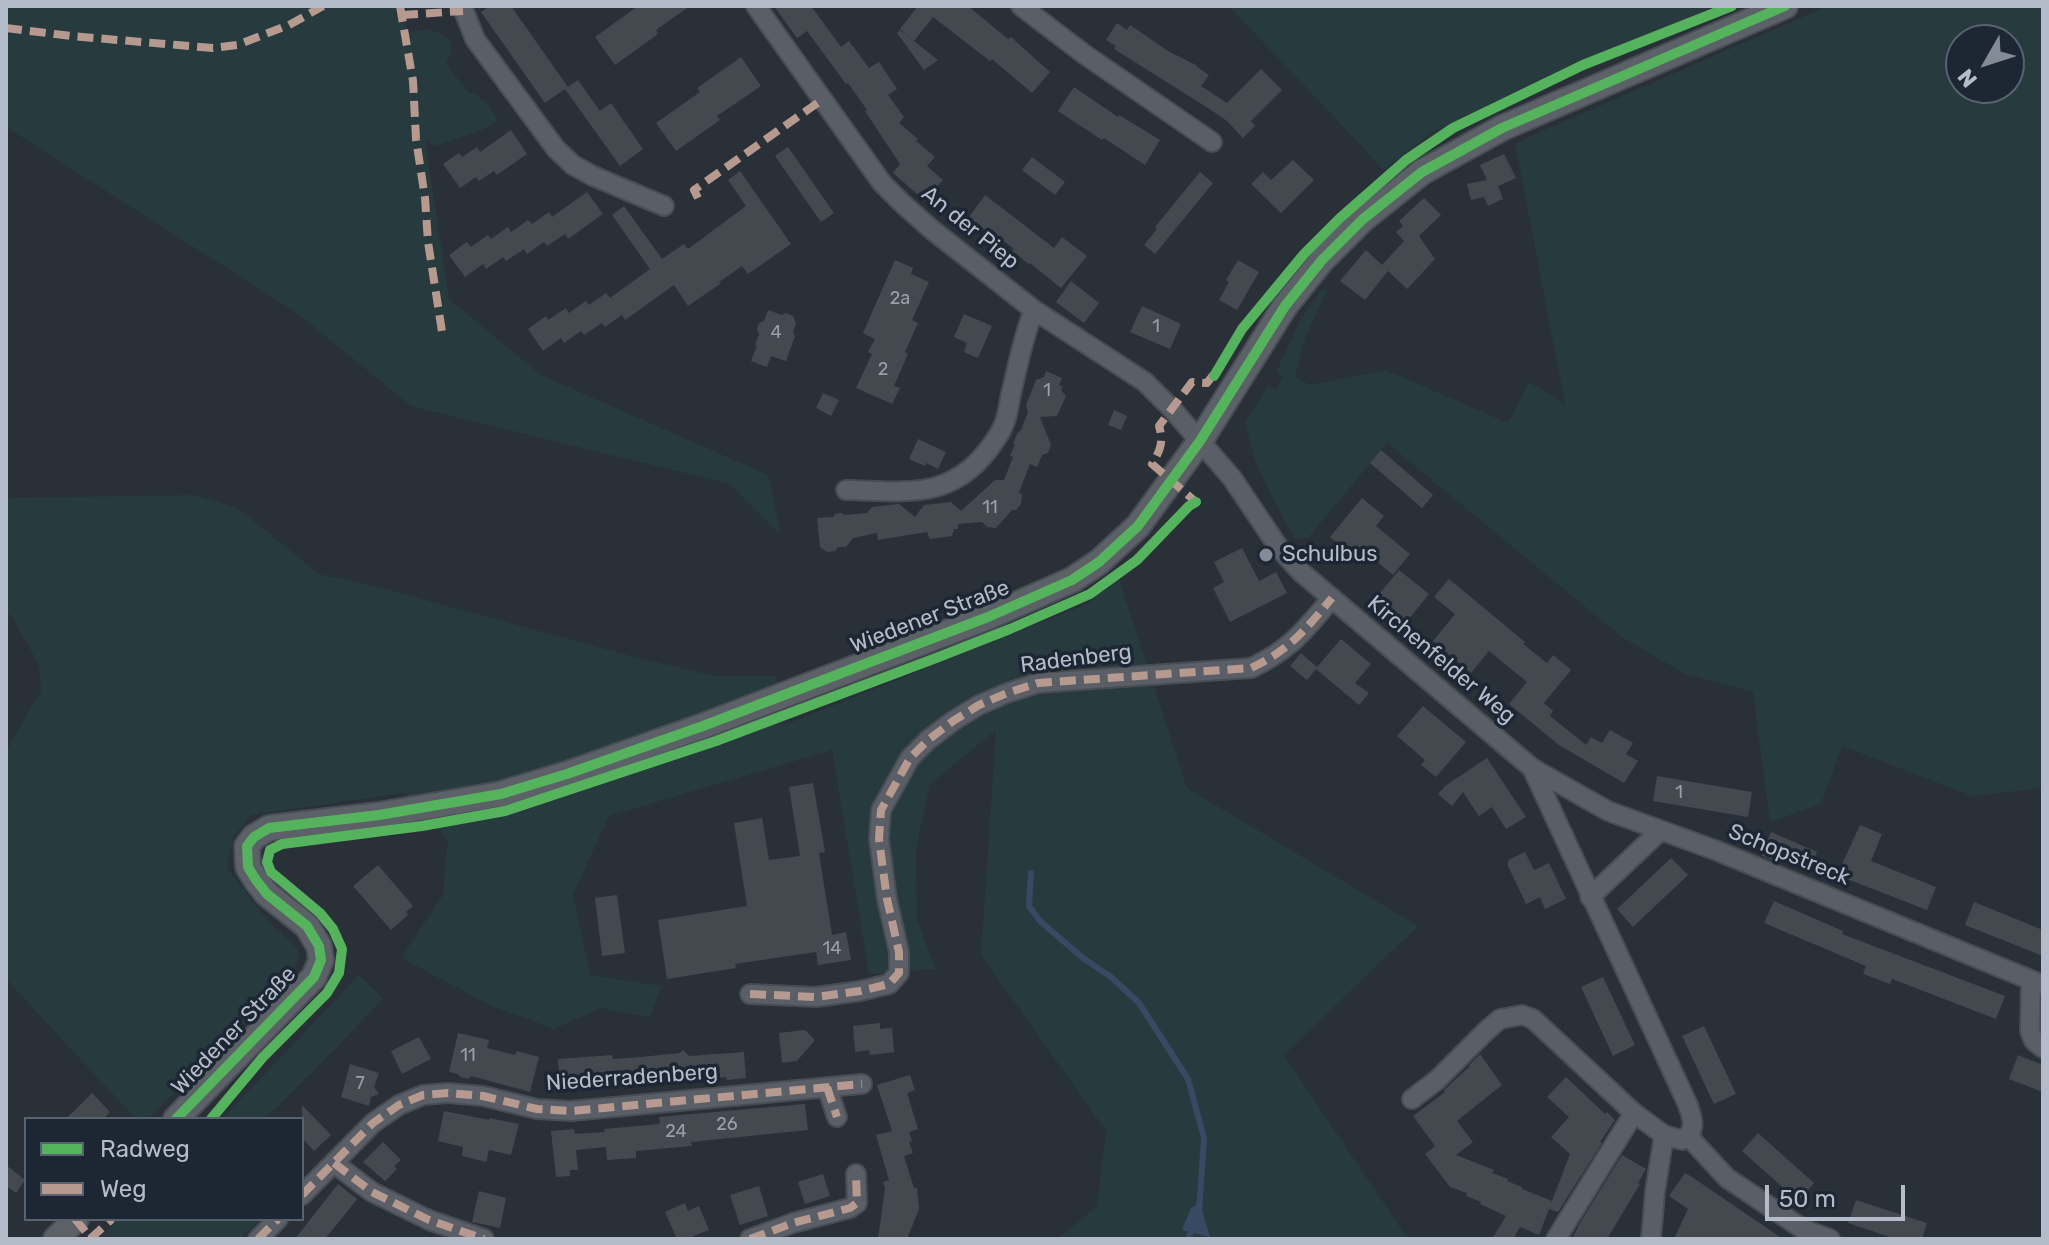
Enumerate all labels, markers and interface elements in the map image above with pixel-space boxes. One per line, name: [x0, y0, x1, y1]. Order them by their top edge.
north arrow: [1945, 24, 2025, 104]
text: N: [1952, 64, 1983, 93]
street label: An der Piep: [916, 181, 1024, 275]
house number: 2a: [890, 288, 910, 310]
house number: 1: [1152, 316, 1160, 338]
house number: 4: [770, 322, 782, 344]
house number: 2: [878, 359, 888, 381]
house number: 1: [1043, 380, 1051, 402]
house number: 11: [982, 497, 998, 519]
place label: Schulbus: [1282, 542, 1377, 568]
marker: Schulbus: [1257, 546, 1275, 564]
street label: Wiedener Straße: [847, 575, 1013, 659]
street label: Kirchenfelder Weg: [1361, 590, 1521, 730]
street label: Radenberg: [1019, 639, 1133, 679]
house number: 1: [1675, 782, 1683, 804]
street label: Schopstreck: [1724, 819, 1854, 891]
house number: 14: [823, 938, 841, 960]
street label: Wiedener Straße: [166, 961, 302, 1101]
house number: 11: [460, 1045, 476, 1067]
street label: Niederradenberg: [545, 1059, 719, 1097]
house number: 7: [355, 1073, 365, 1095]
house number: 26: [716, 1114, 738, 1136]
legend: [24, 1117, 304, 1221]
house number: 24: [665, 1121, 687, 1143]
text: Radweg: [100, 1135, 190, 1163]
scale bar: [1769, 1169, 1909, 1219]
text: Weg: [100, 1175, 147, 1203]
text: 50 m: [1779, 1185, 1836, 1213]

